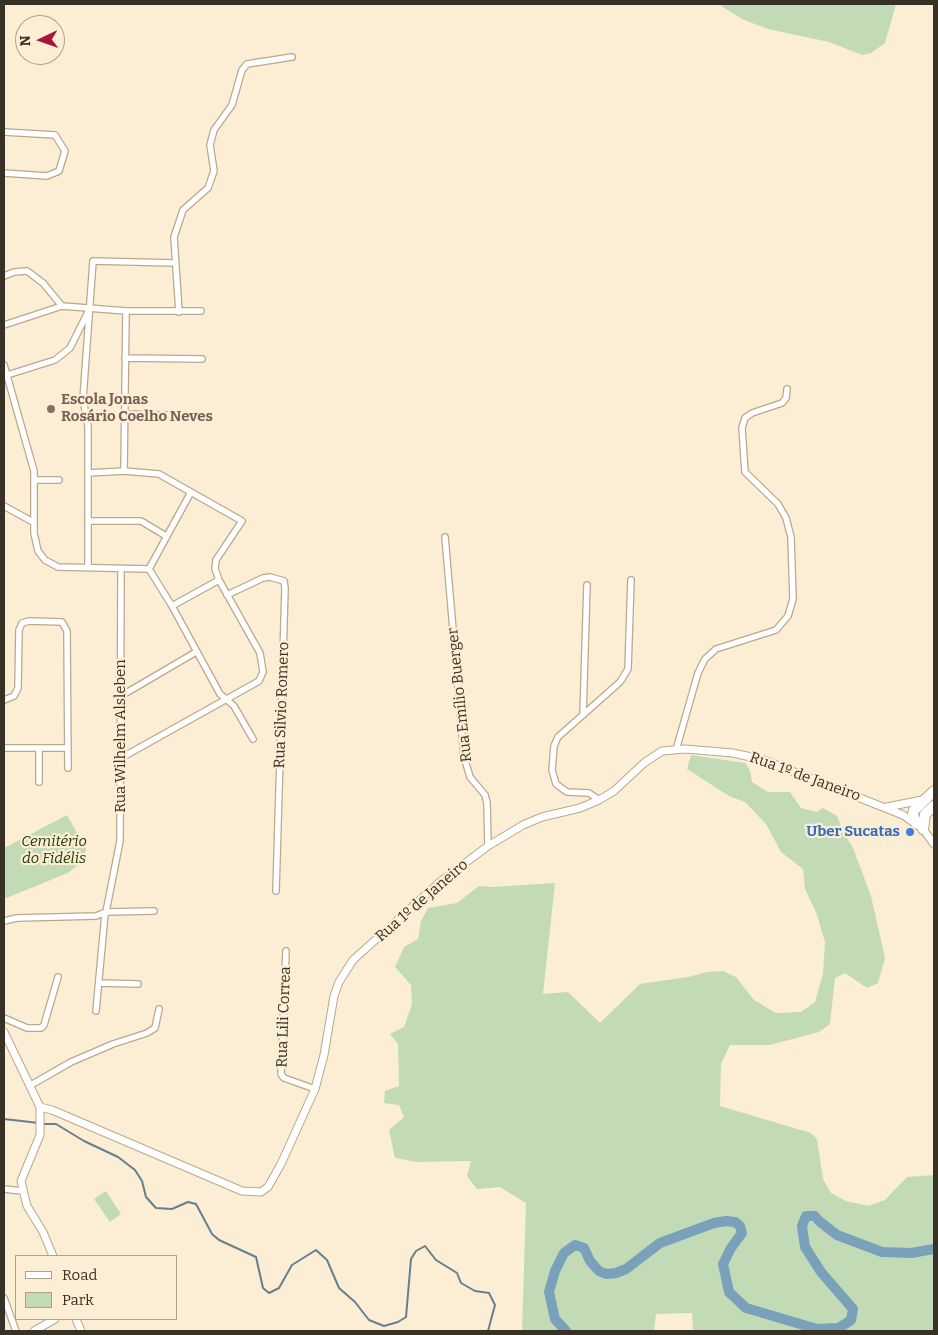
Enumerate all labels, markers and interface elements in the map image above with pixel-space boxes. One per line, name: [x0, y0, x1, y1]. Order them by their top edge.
north arrow: [15, 15, 65, 65]
text: N: [17, 35, 34, 47]
place label: Escola Jonas Rosário Coelho Neves: [61, 391, 213, 426]
marker: Escola Jonas Rosário Coelho Neves: [45, 403, 57, 415]
street label: Rua Emílio Buerger: [444, 627, 476, 763]
street label: Rua Silvio Romero: [271, 641, 293, 769]
street label: Rua Wilhelm Alsleben: [112, 659, 130, 813]
street label: Rua 1º de Janeiro: [747, 749, 863, 805]
place label: Uber Sucatas: [806, 823, 900, 841]
marker: Uber Sucatas: [904, 826, 916, 838]
park label: Cemitério do Fidélis: [21, 833, 87, 868]
street label: Rua 1º de Janeiro: [372, 856, 472, 946]
street label: Rua Lili Correa: [273, 966, 295, 1068]
legend: [15, 1255, 178, 1320]
text: Road: [62, 1266, 97, 1284]
text: Park: [62, 1291, 94, 1309]

